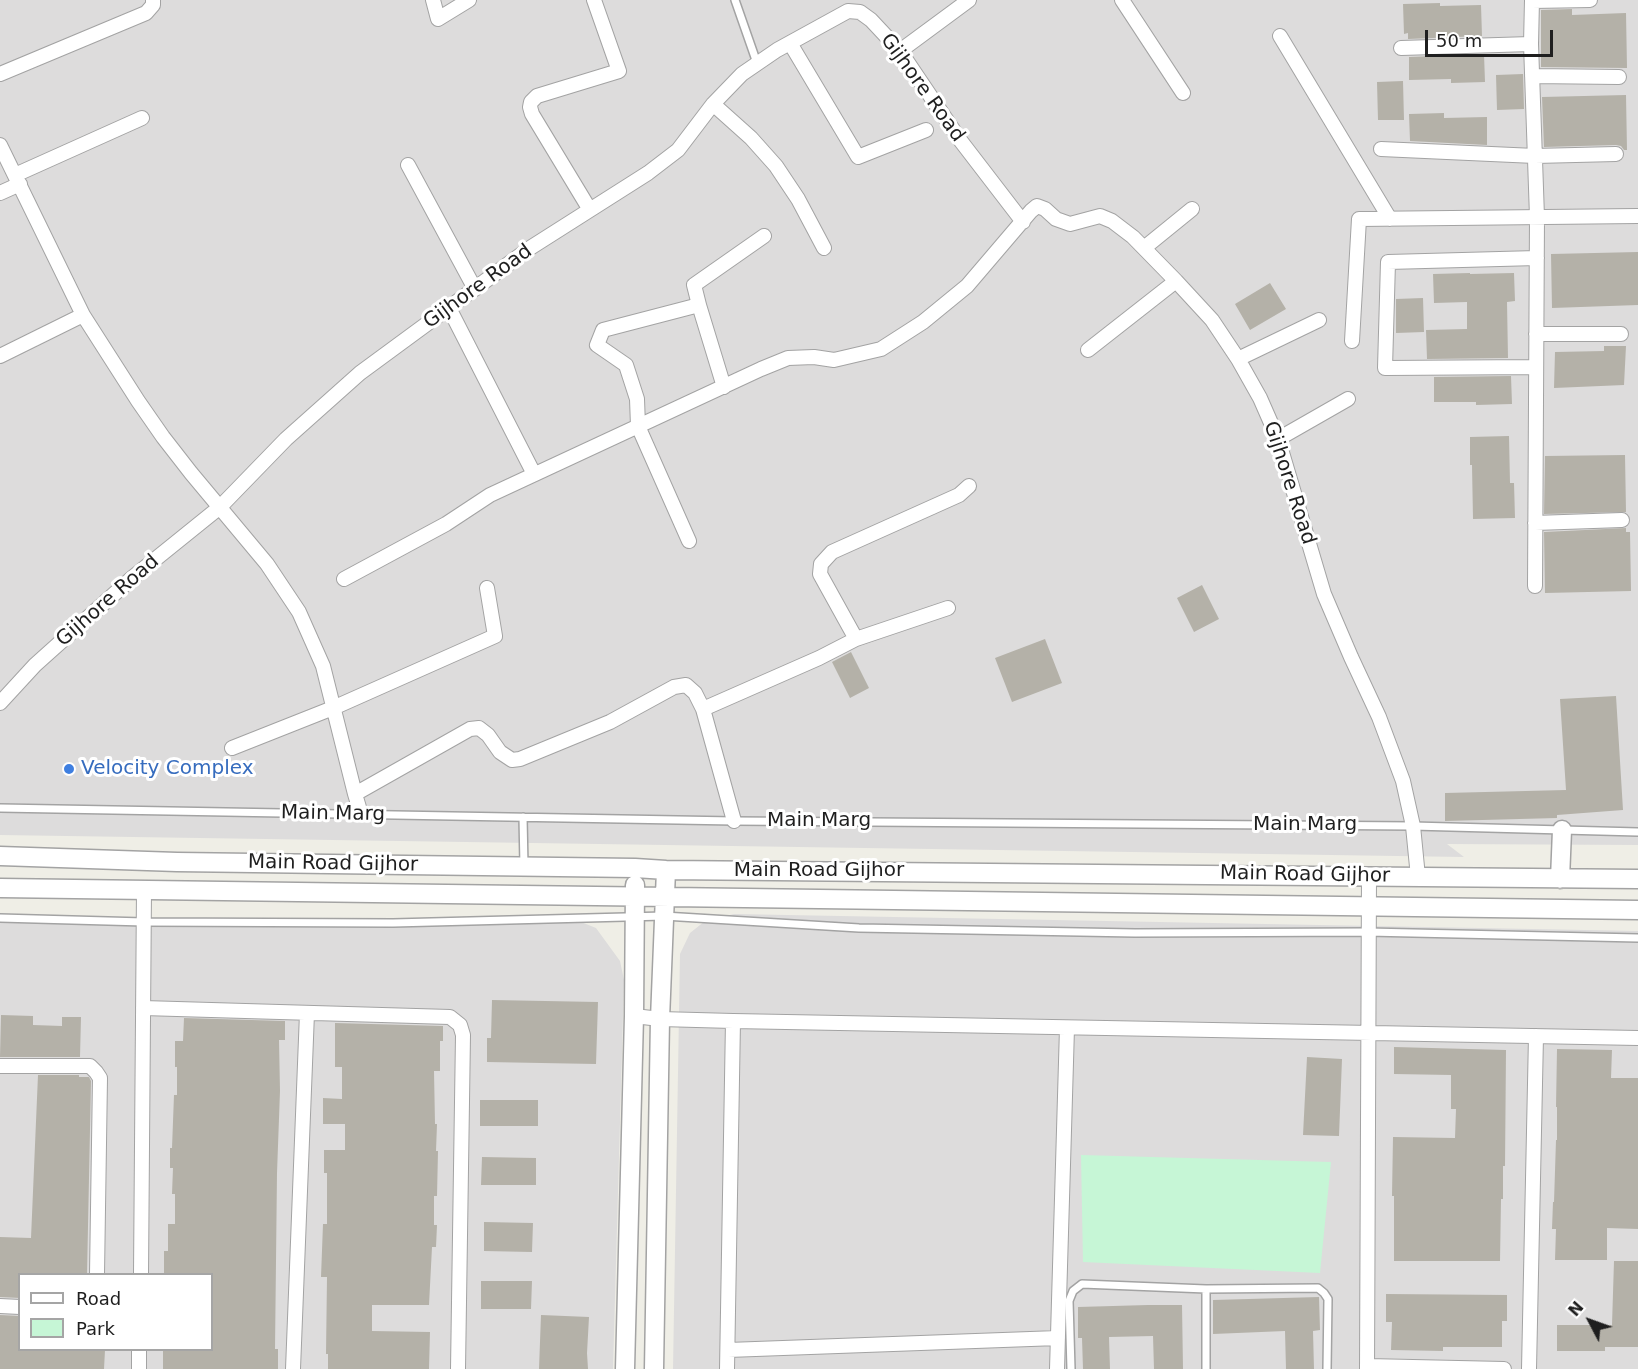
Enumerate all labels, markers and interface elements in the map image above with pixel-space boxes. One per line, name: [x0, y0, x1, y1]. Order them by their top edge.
scale bar: [1428, 18, 1556, 56]
street label: Gijhore Road: [875, 29, 969, 147]
text: 50 m: [1436, 30, 1482, 51]
street label: Gijhore Road: [419, 240, 537, 334]
street label: Gijhore Road: [1258, 418, 1320, 548]
street label: Gijhore Road: [52, 550, 164, 652]
place label: Velocity Complex: [81, 757, 254, 781]
marker: Velocity Complex: [62, 762, 76, 776]
street label: Main Marg: [281, 801, 385, 827]
street label: Main Marg: [767, 809, 871, 833]
street label: Main Marg: [1253, 813, 1357, 837]
street label: Main Road Gijhor: [248, 851, 418, 877]
street label: Main Road Gijhor: [734, 859, 904, 883]
street label: Main Road Gijhor: [1220, 862, 1390, 888]
legend: [18, 1273, 213, 1351]
text: Road: [76, 1288, 121, 1309]
north arrow: [1560, 1291, 1620, 1351]
text: N: [1564, 1298, 1588, 1320]
text: Park: [76, 1318, 115, 1339]

